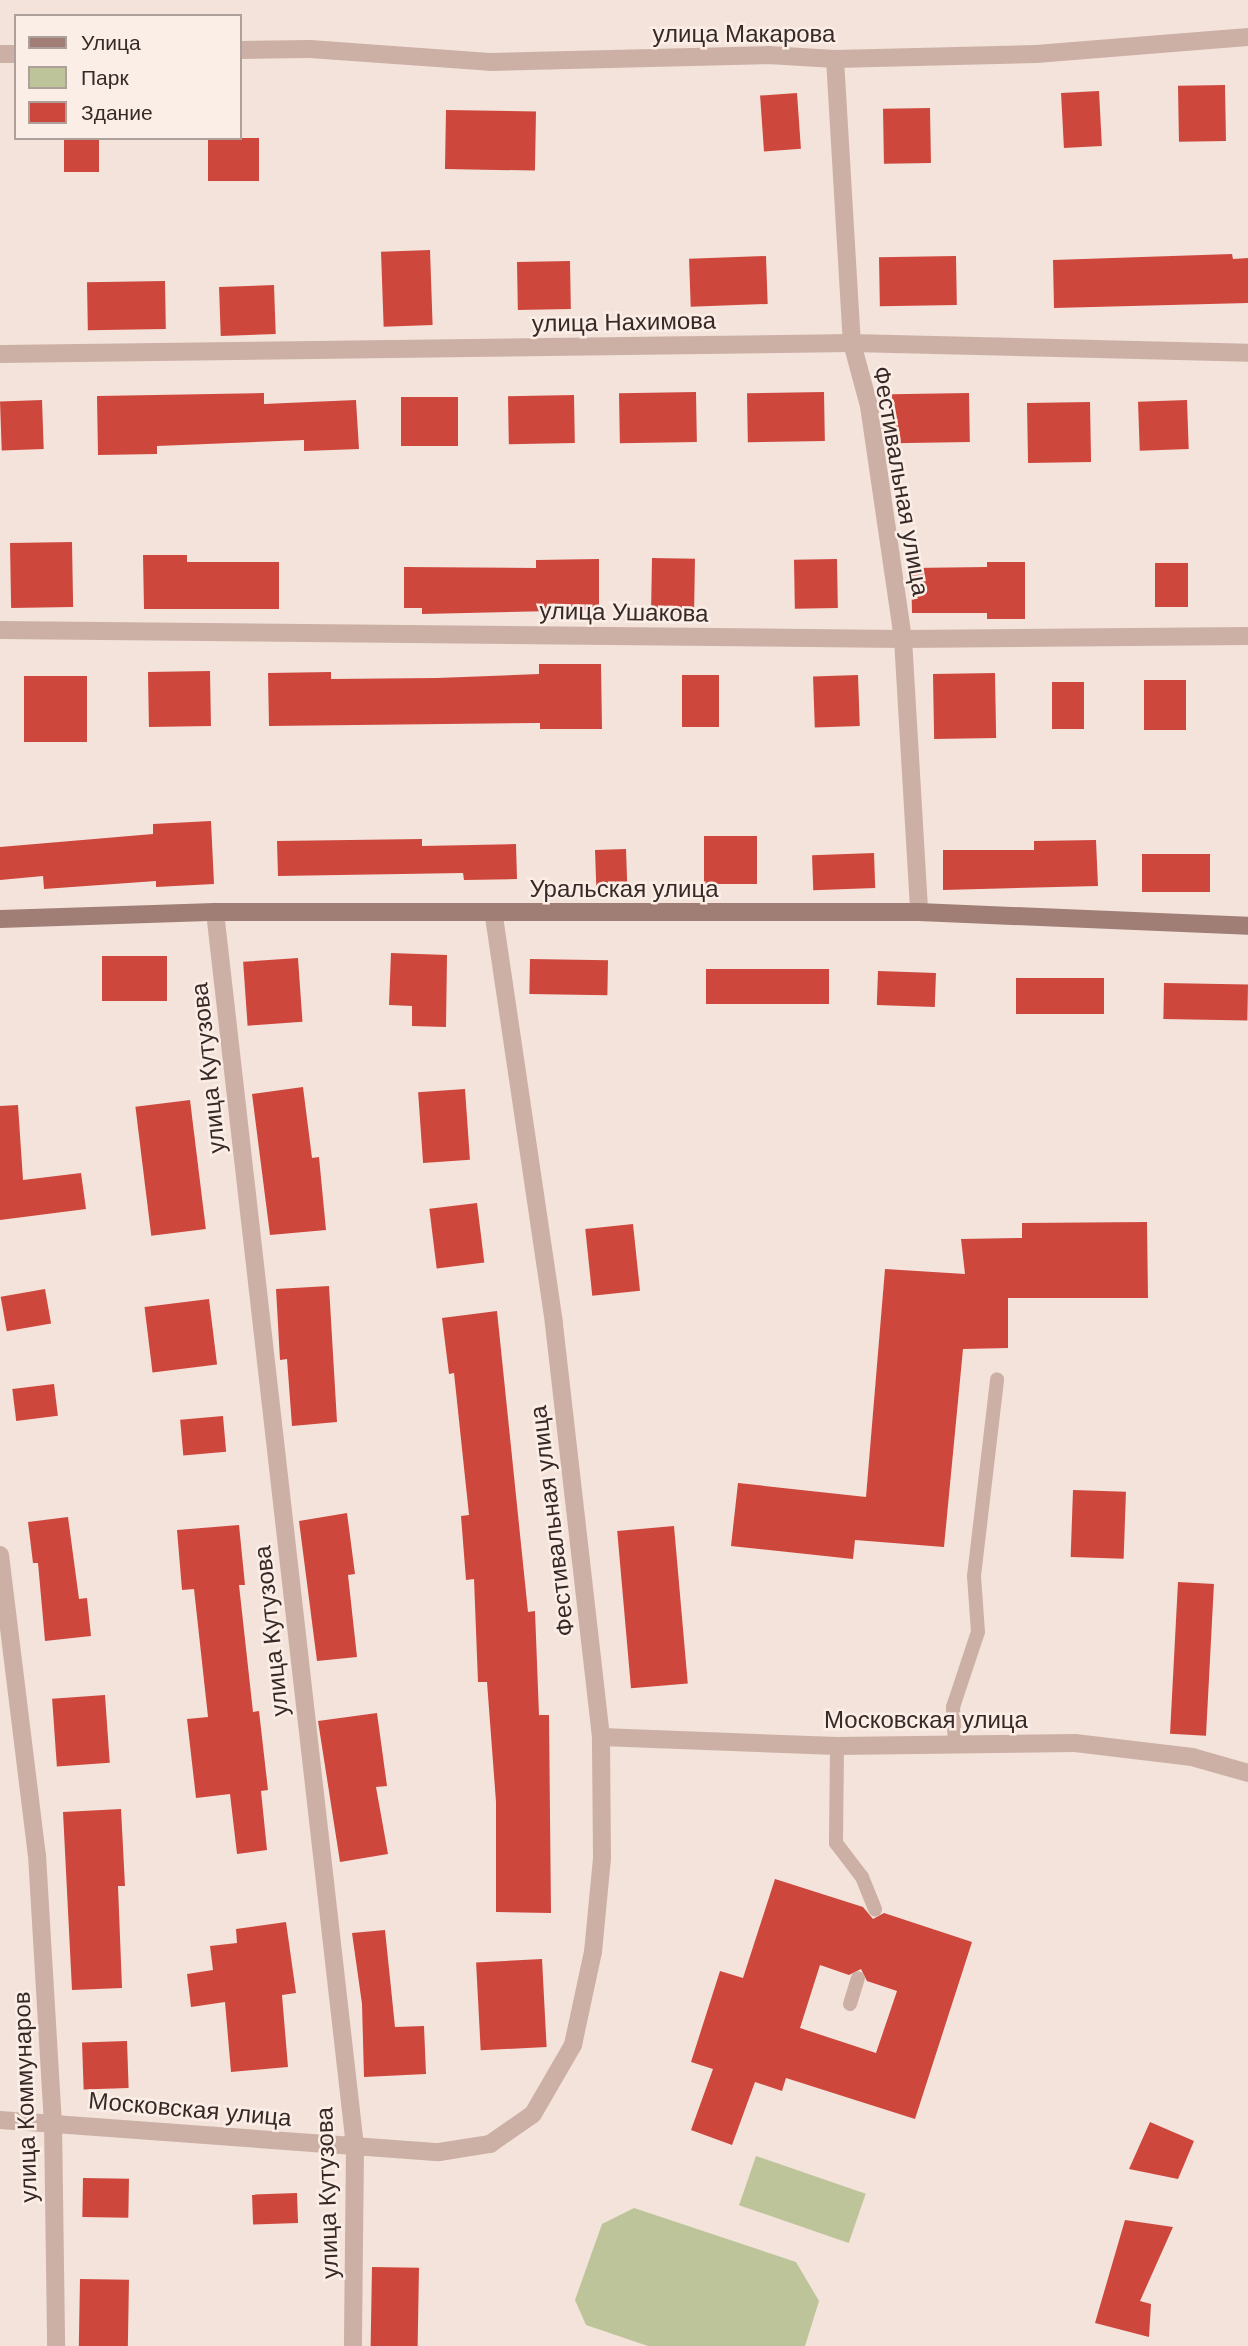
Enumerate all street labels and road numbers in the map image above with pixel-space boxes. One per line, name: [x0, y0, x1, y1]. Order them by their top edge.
street label: улица Макарова: [653, 20, 835, 48]
street label: улица Нахимова: [532, 306, 716, 338]
street label: Фестивальная улица: [867, 364, 935, 598]
street label: улица Ушакова: [539, 596, 709, 628]
street label: Уральская улица: [529, 875, 719, 903]
street label: улица Кутузова: [185, 981, 231, 1155]
street label: Фестивальная улица: [524, 1404, 580, 1638]
street label: улица Кутузова: [248, 1544, 294, 1718]
street label: Московская улица: [824, 1706, 1028, 1734]
street label: улица Коммунаров: [7, 1991, 43, 2203]
street label: Московская улица: [87, 2086, 293, 2132]
street label: улица Кутузова: [310, 2107, 344, 2279]

